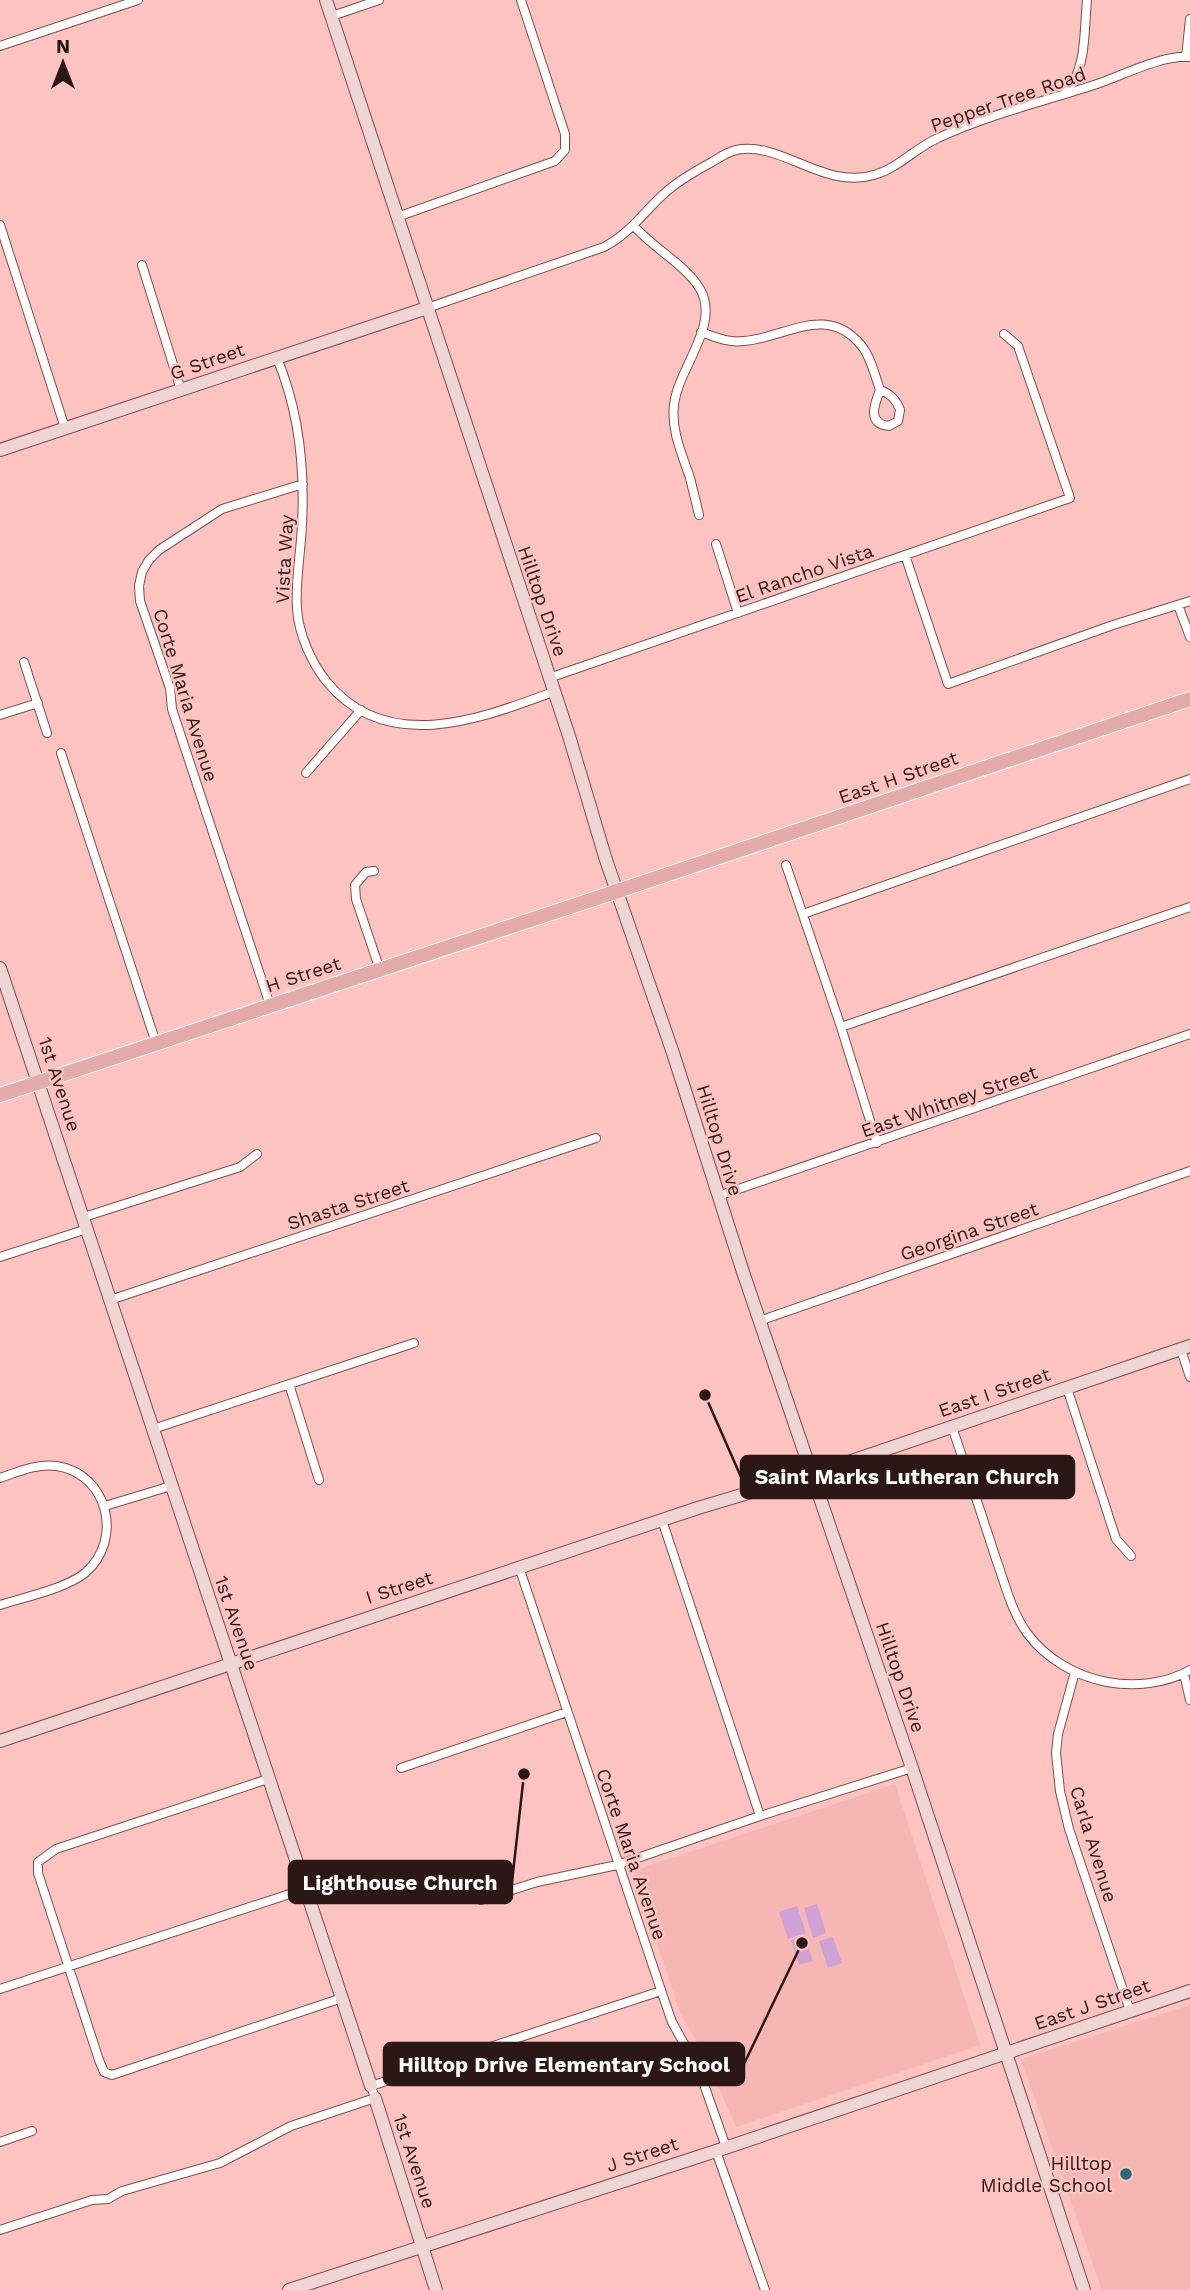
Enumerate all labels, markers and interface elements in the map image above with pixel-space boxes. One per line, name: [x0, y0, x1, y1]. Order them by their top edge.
north arrow: [28, 28, 98, 98]
text: N: [56, 35, 70, 58]
street label: Pepper Tree Road: [927, 62, 1089, 137]
street label: G Street: [167, 338, 248, 385]
street label: Vista Way: [271, 514, 298, 604]
street label: El Rancho Vista: [732, 539, 877, 608]
street label: Hilltop Drive: [513, 543, 572, 659]
street label: Corte Maria Avenue: [148, 606, 223, 785]
street label: East H Street: [835, 746, 961, 809]
street label: H Street: [263, 952, 344, 997]
street label: 1st Avenue: [33, 1034, 86, 1134]
street label: East Whitney Street: [858, 1060, 1040, 1142]
street label: Hilltop Drive: [692, 1082, 747, 1199]
street label: Shasta Street: [284, 1174, 412, 1235]
street label: Georgina Street: [897, 1197, 1041, 1266]
street label: East I Street: [935, 1363, 1053, 1422]
callout: Saint Marks Lutheran Church: [741, 1456, 1074, 1498]
text: Saint Marks Lutheran Church: [755, 1464, 1059, 1489]
street label: I Street: [363, 1566, 436, 1609]
street label: 1st Avenue: [210, 1573, 263, 1673]
street label: Hilltop Drive: [871, 1619, 930, 1735]
street label: Corte Maria Avenue: [591, 1765, 672, 1943]
street label: Carla Avenue: [1065, 1783, 1122, 1905]
callout: Lighthouse Church: [289, 1861, 512, 1903]
text: Lighthouse Church: [303, 1870, 497, 1895]
street label: East J Street: [1031, 1974, 1153, 2035]
callout: Hilltop Drive Elementary School: [384, 2043, 744, 2085]
text: Hilltop Drive Elementary School: [398, 2052, 730, 2077]
street label: 1st Avenue: [388, 2111, 441, 2211]
street label: J Street: [603, 2132, 681, 2177]
place label: Hilltop Middle School: [980, 2152, 1112, 2197]
marker: Hilltop Middle School: [1118, 2166, 1134, 2182]

